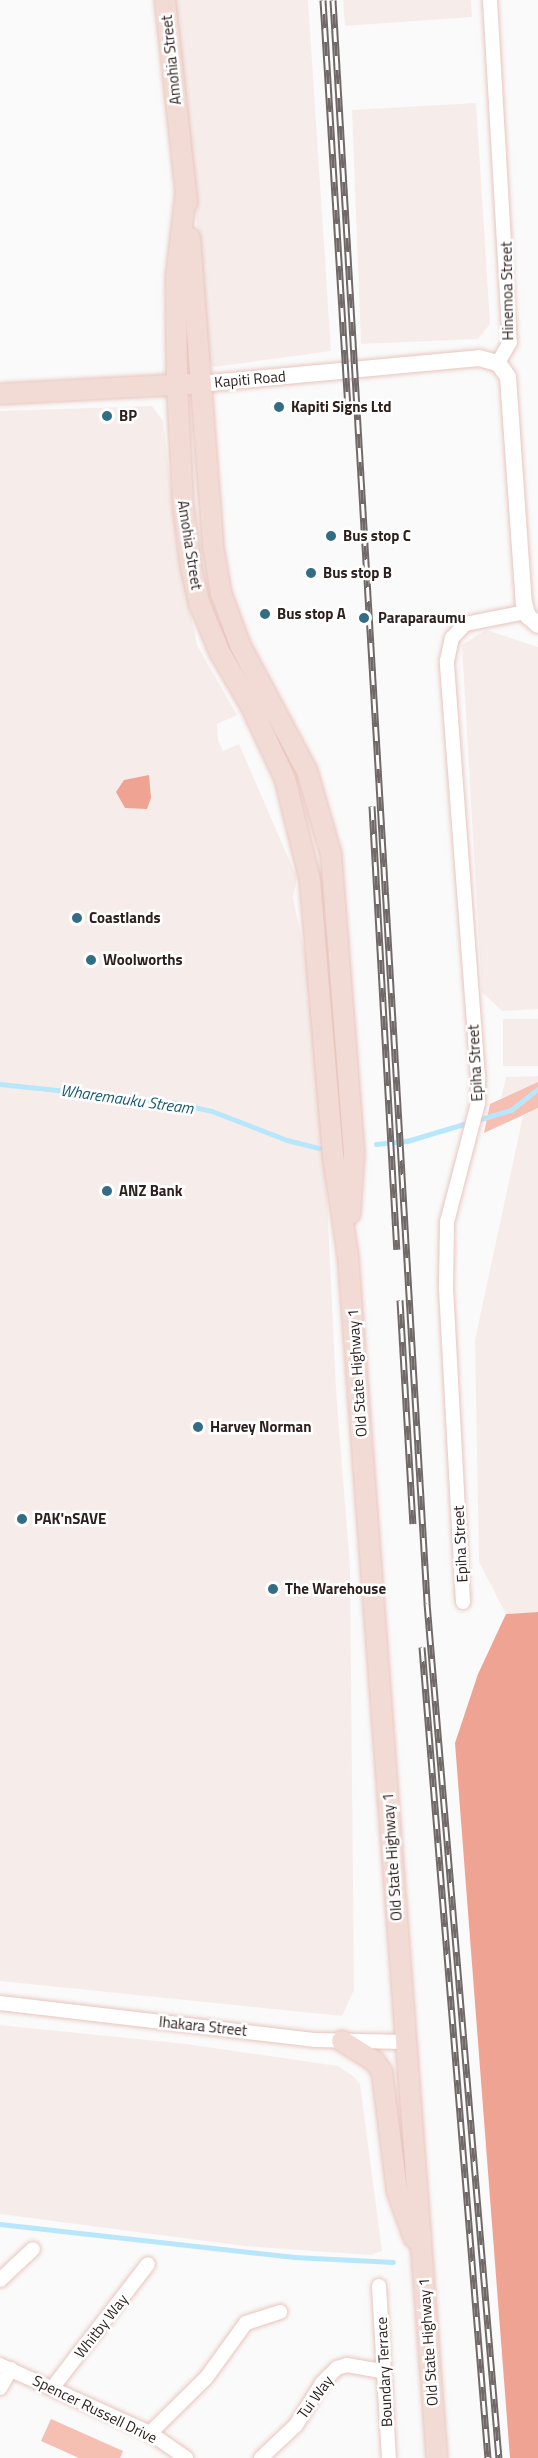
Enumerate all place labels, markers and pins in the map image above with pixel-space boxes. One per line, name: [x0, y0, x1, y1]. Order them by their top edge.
place label: Kapiti Signs Ltd: [291, 398, 391, 416]
marker: Kapiti Signs Ltd: [272, 400, 286, 414]
place label: BP: [119, 407, 137, 425]
marker: BP: [100, 409, 114, 423]
place label: Bus stop C: [343, 527, 411, 545]
marker: Bus stop C: [324, 529, 338, 543]
place label: Bus stop B: [323, 564, 392, 582]
marker: Bus stop B: [304, 566, 318, 580]
place label: Bus stop A: [277, 605, 346, 623]
marker: Bus stop A: [258, 607, 272, 621]
marker: Paraparaumu: [355, 609, 373, 627]
place label: Paraparaumu: [378, 609, 466, 627]
place label: Coastlands: [89, 909, 161, 927]
marker: Coastlands: [70, 911, 84, 925]
place label: Woolworths: [103, 951, 183, 969]
marker: Woolworths: [84, 953, 98, 967]
place label: ANZ Bank: [119, 1182, 183, 1200]
marker: ANZ Bank: [100, 1184, 114, 1198]
place label: Harvey Norman: [210, 1418, 312, 1436]
marker: Harvey Norman: [191, 1420, 205, 1434]
place label: PAK'nSAVE: [34, 1510, 106, 1528]
marker: PAK'nSAVE: [15, 1512, 29, 1526]
place label: The Warehouse: [285, 1580, 386, 1598]
marker: The Warehouse: [266, 1582, 280, 1596]

